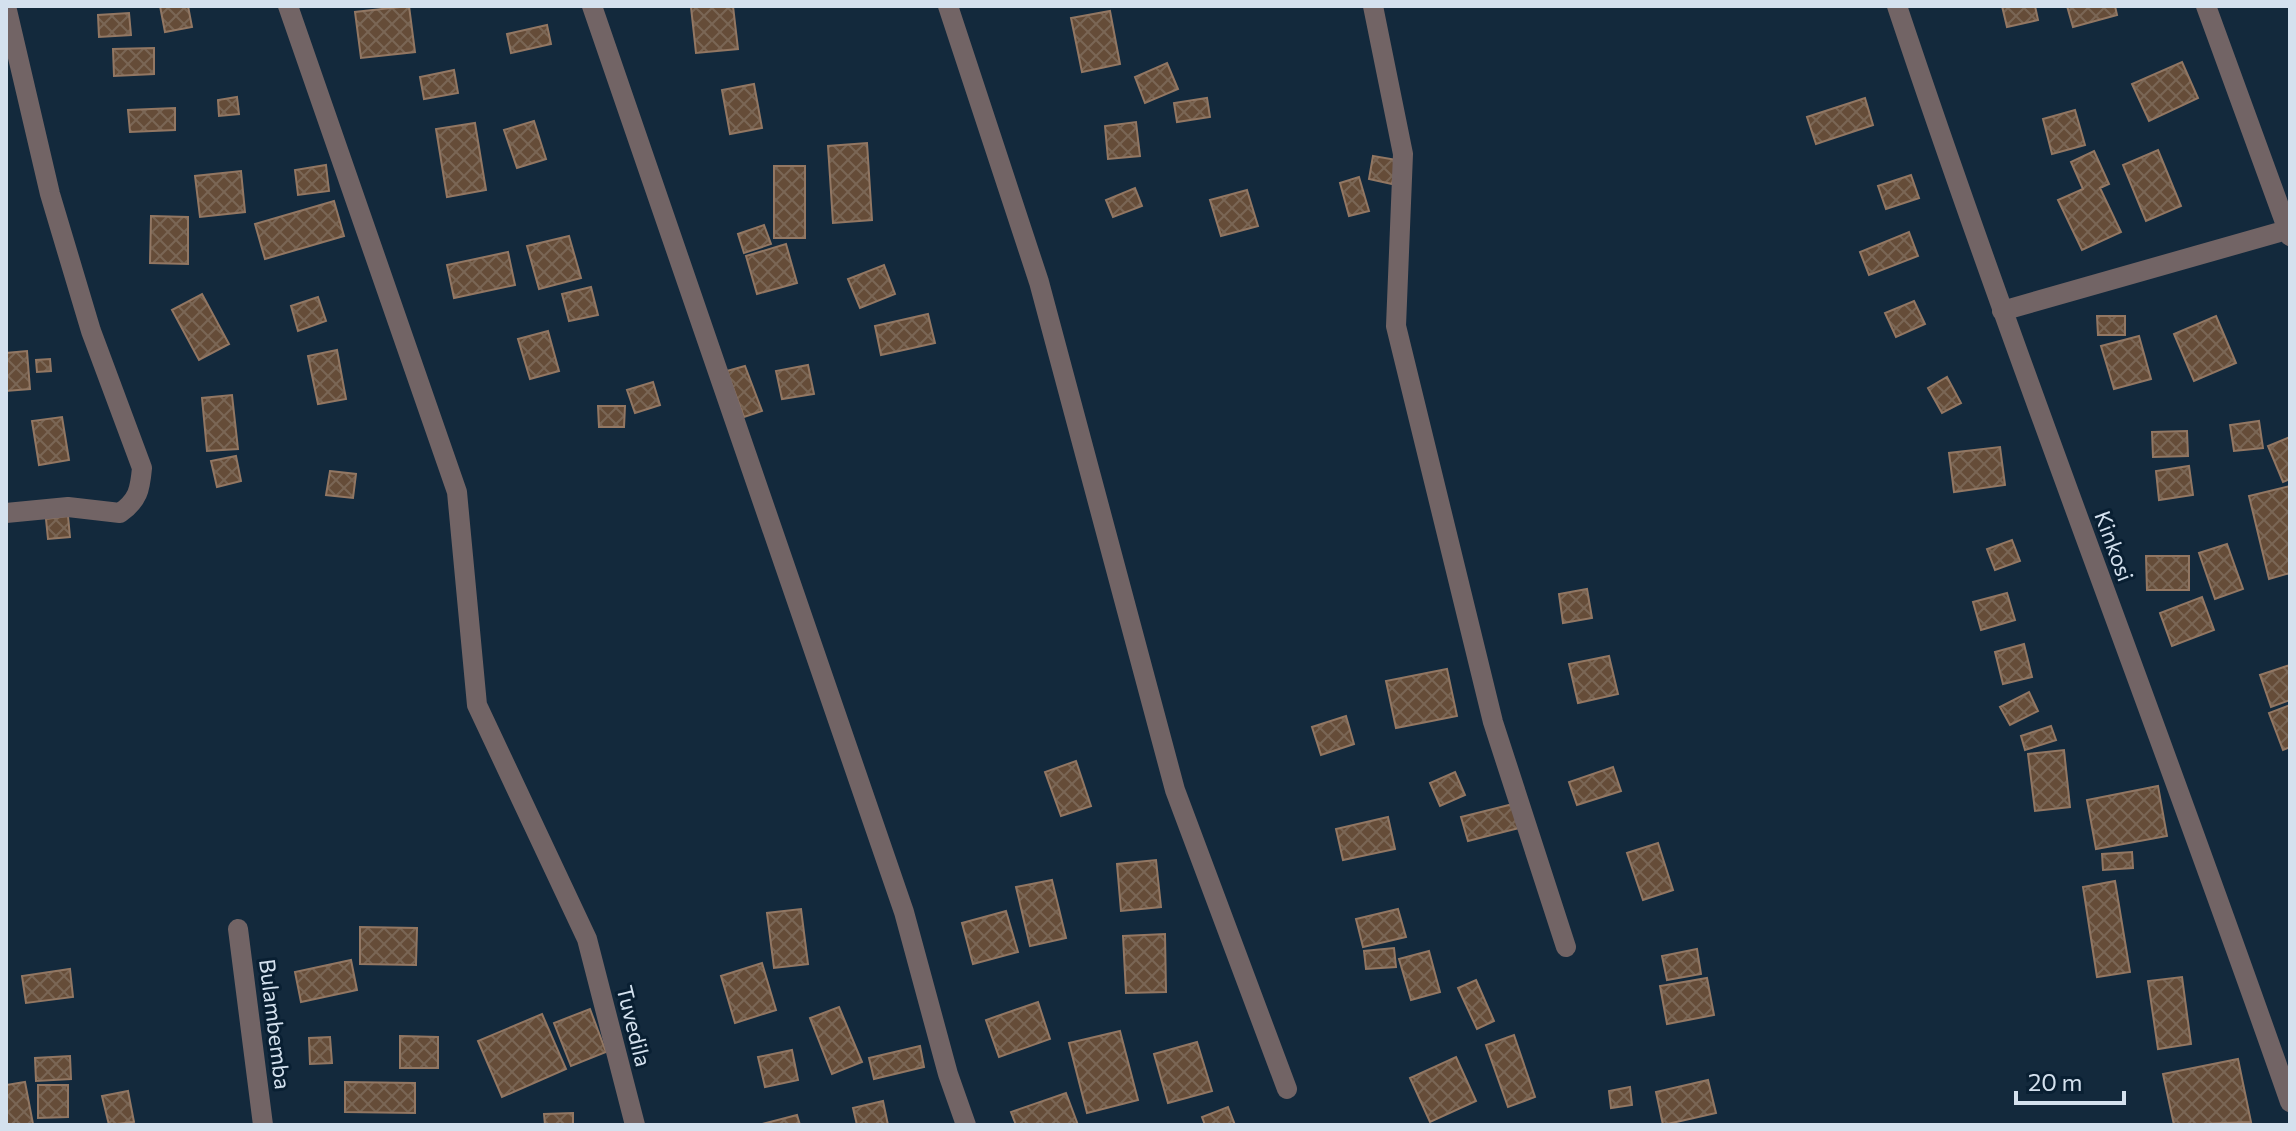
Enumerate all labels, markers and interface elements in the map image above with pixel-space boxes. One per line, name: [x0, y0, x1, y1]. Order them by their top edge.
street label: Kinkosi: [2089, 507, 2140, 585]
street label: Bulambemba: [254, 957, 297, 1091]
street label: Tuvedila: [611, 983, 658, 1069]
scale bar: [2016, 1055, 2124, 1105]
text: 20 m: [2028, 1067, 2082, 1096]

